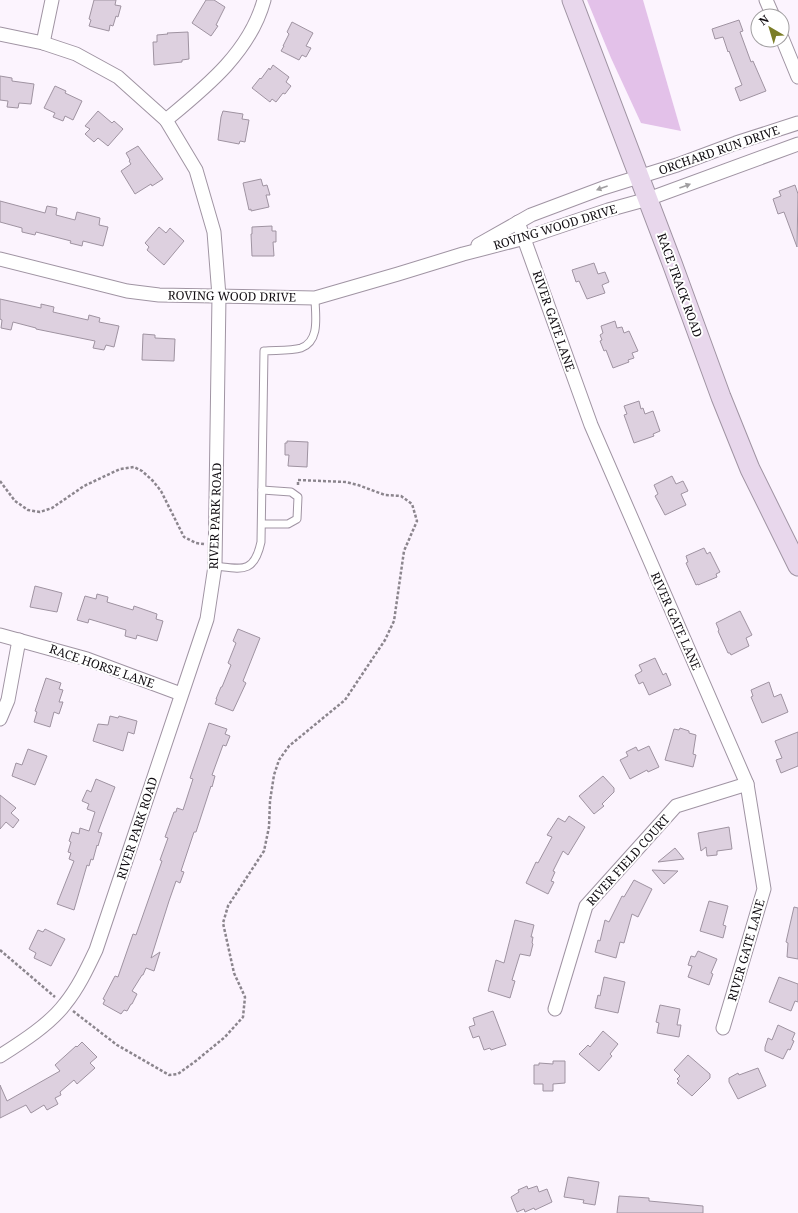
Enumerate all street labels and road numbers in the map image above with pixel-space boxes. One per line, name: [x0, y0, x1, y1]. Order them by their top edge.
street label: ORCHARD RUN DRIVE: [656, 121, 782, 179]
street label: ROVING WOOD DRIVE: [491, 200, 619, 254]
street label: RACE TRACK ROAD: [653, 230, 707, 340]
street label: RIVER GATE LANE: [529, 268, 579, 374]
street label: ROVING WOOD DRIVE: [168, 286, 296, 306]
street label: RIVER PARK ROAD: [205, 462, 225, 570]
street label: RIVER GATE LANE: [647, 569, 705, 673]
street label: RACE HORSE LANE: [47, 640, 157, 692]
street label: RIVER PARK ROAD: [112, 774, 162, 881]
street label: RIVER FIELD COURT: [583, 810, 674, 909]
street label: RIVER GATE LANE: [723, 897, 769, 1003]

